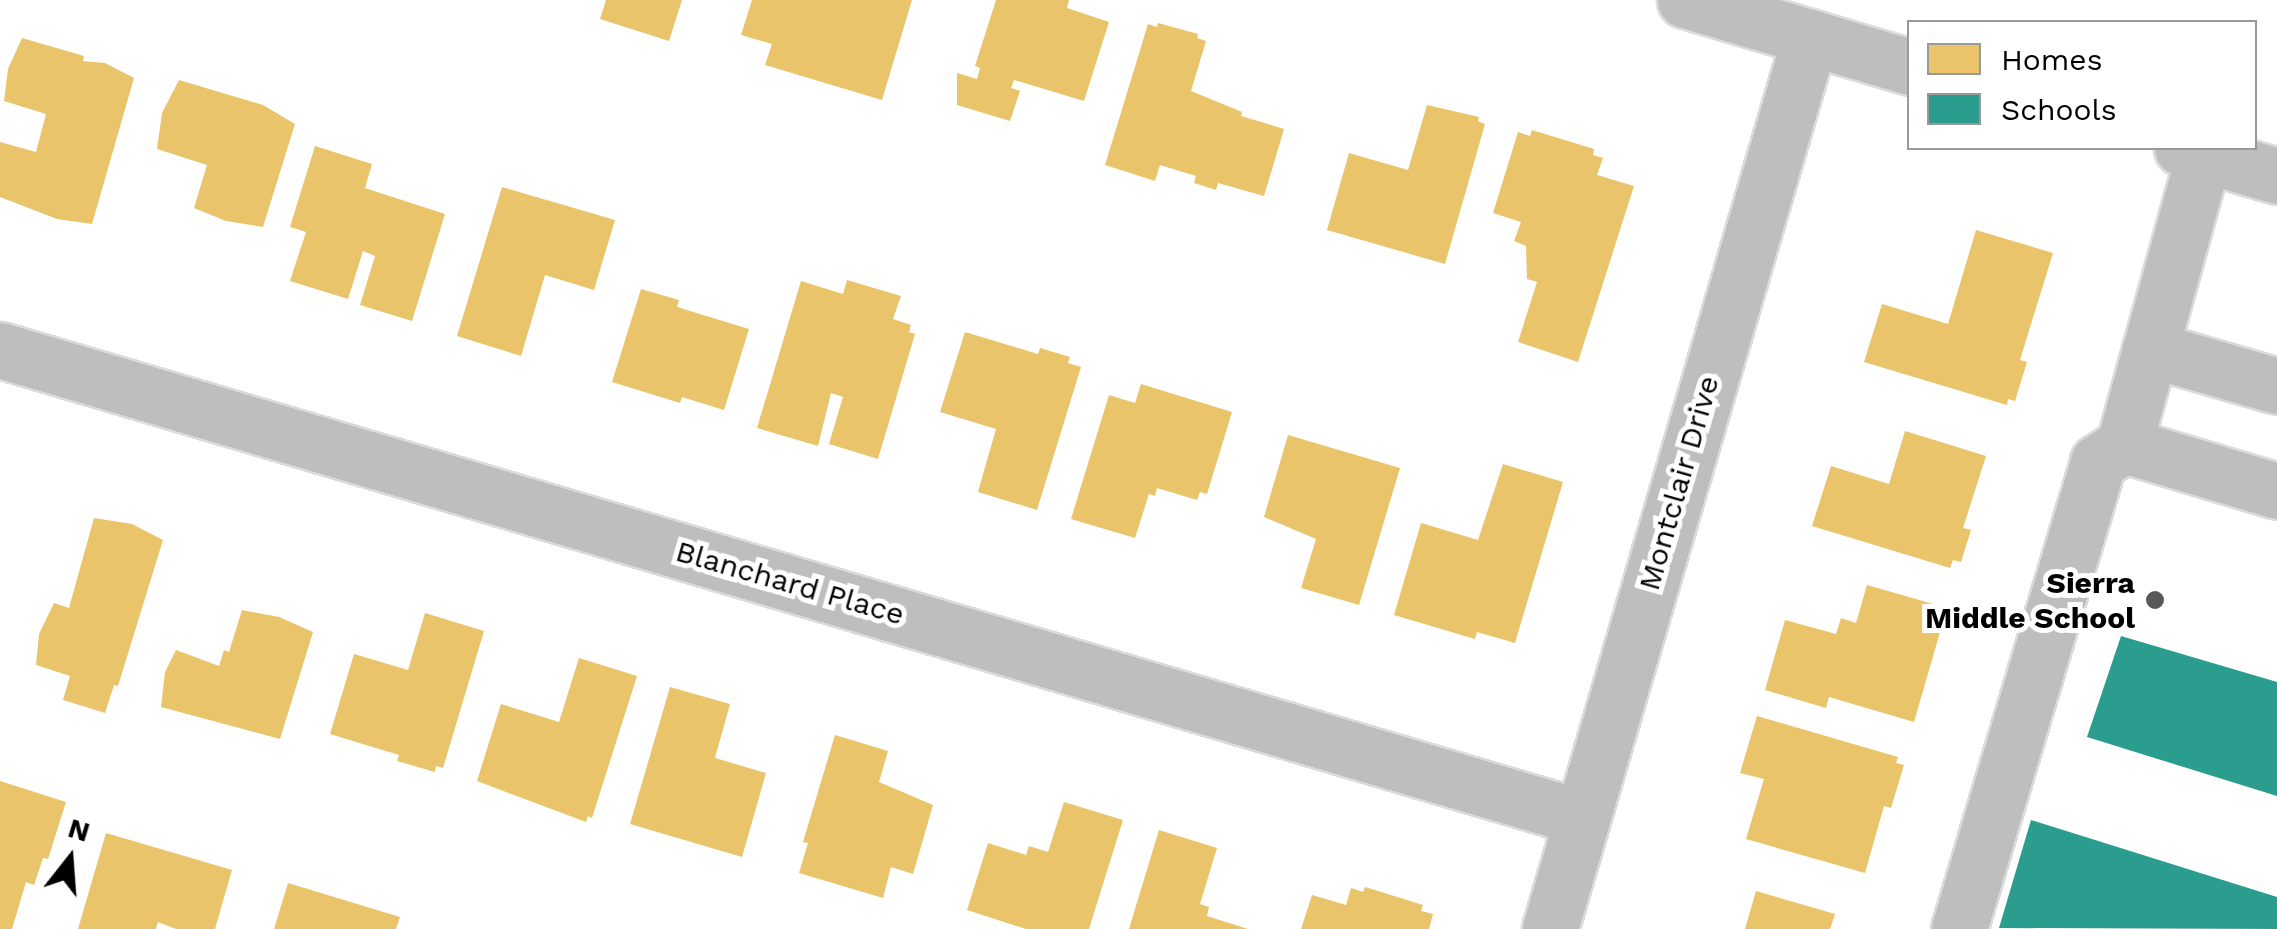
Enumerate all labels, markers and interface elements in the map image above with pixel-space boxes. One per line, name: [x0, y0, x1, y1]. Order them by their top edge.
legend: [1907, 20, 2257, 150]
text: Homes: [2001, 42, 2103, 77]
text: Schools: [2001, 92, 2117, 127]
street label: Montclair Drive: [1631, 371, 1727, 595]
street label: Blanchard Place: [672, 533, 908, 633]
place label: Sierra Middle School: [1925, 565, 2135, 636]
marker: Sierra Middle School: [2144, 589, 2166, 611]
north arrow: [20, 809, 120, 909]
text: N: [64, 811, 94, 849]

